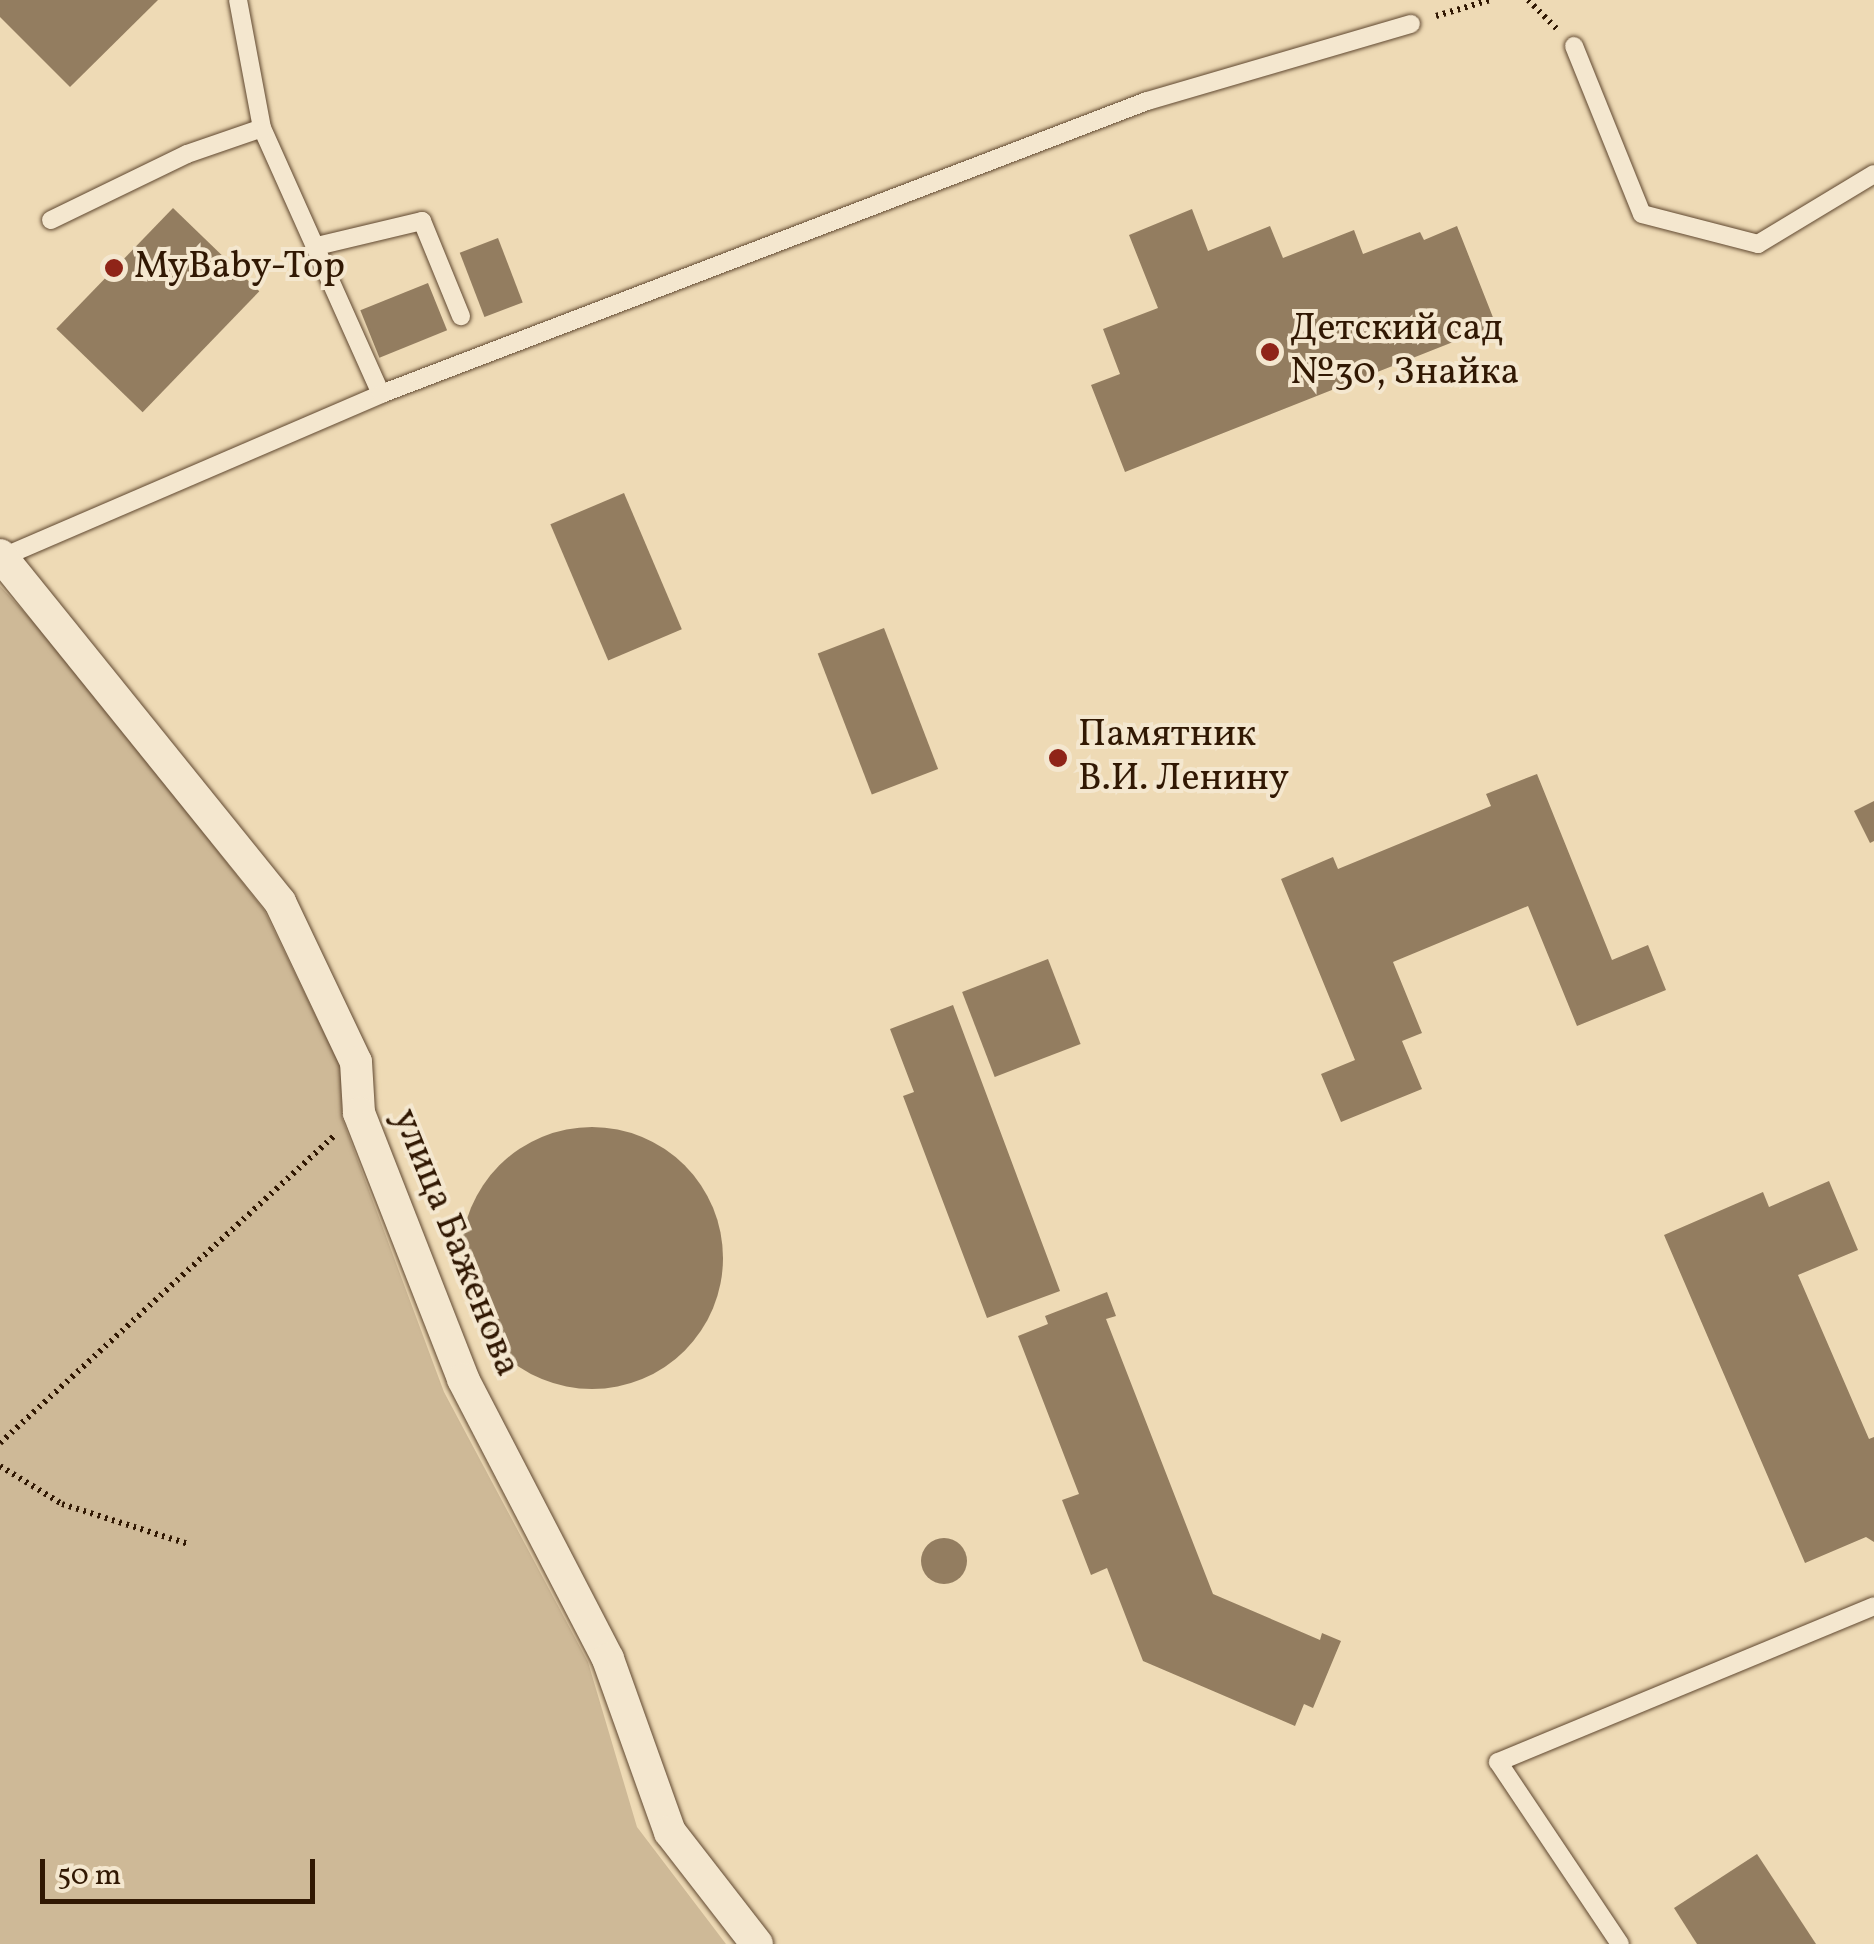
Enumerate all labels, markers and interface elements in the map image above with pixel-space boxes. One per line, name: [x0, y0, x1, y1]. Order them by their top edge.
place label: MyBaby-Top: [134, 245, 345, 291]
marker: MyBaby-Top: [103, 257, 125, 279]
place label: Детский сад №30, Знайка: [1290, 307, 1519, 396]
marker: Детский сад №30, Знайка: [1259, 341, 1281, 363]
place label: Памятник В.И. Ленину: [1078, 713, 1289, 802]
marker: Памятник В.И. Ленину: [1047, 747, 1069, 769]
street label: улица Баженова: [381, 1103, 529, 1383]
scale bar: [45, 1839, 320, 1901]
text: 50 m: [57, 1855, 121, 1897]

